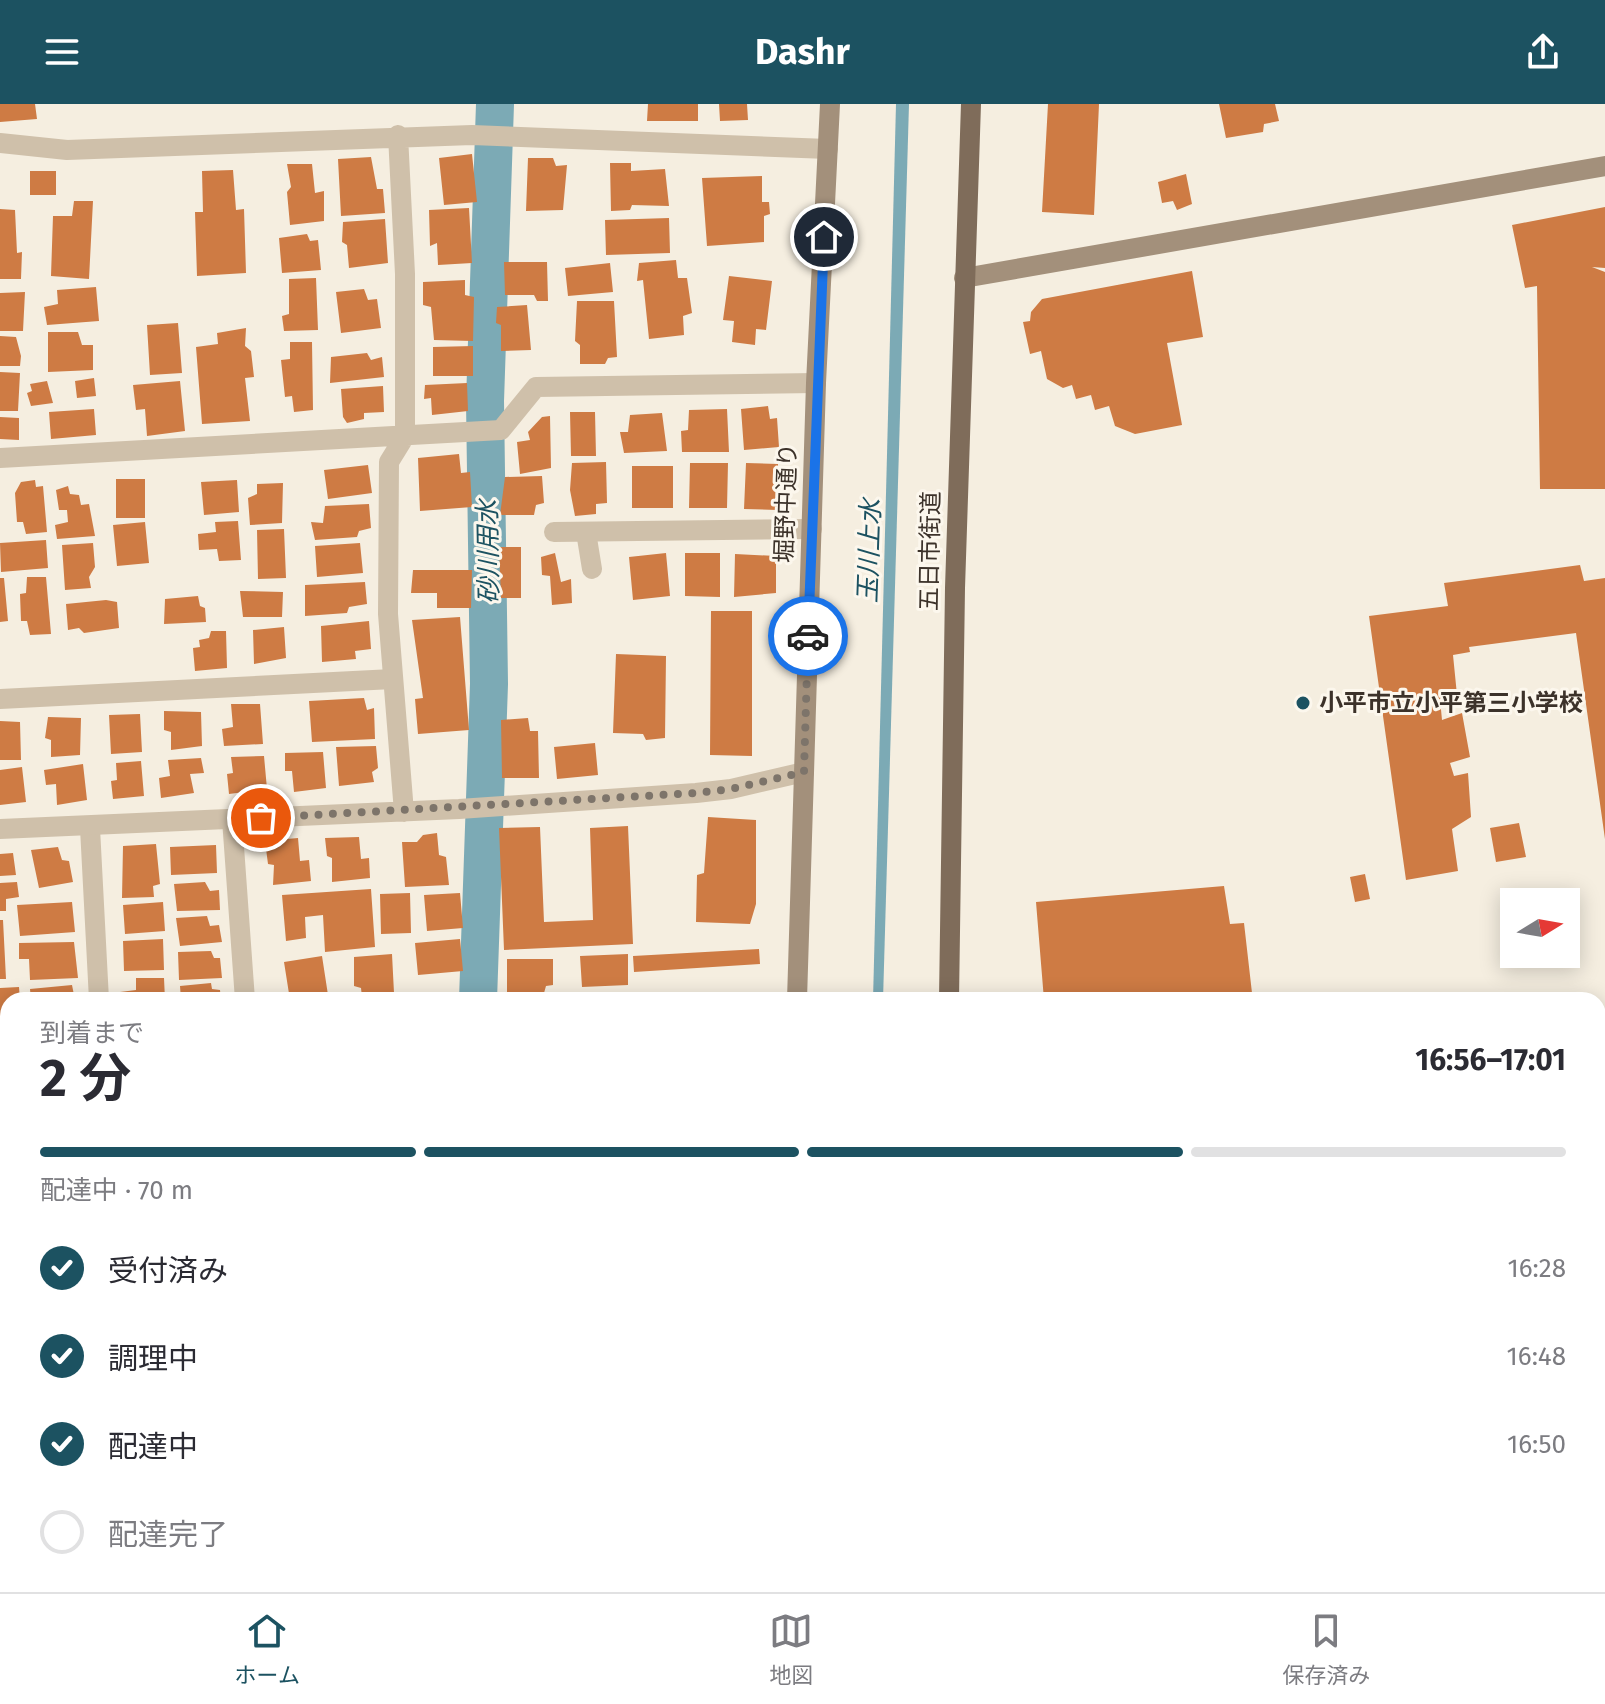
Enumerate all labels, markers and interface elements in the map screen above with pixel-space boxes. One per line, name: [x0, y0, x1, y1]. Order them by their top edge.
icon: menu: [40, 30, 84, 74]
text: Dashr: [755, 30, 850, 74]
icon: share: [1521, 30, 1565, 74]
pin: [790, 203, 858, 271]
icon: home: [802, 215, 846, 259]
street label: 堀野中通り: [770, 443, 802, 563]
street label: 五日市街道: [915, 491, 945, 611]
water label: 玉川上水: [852, 496, 887, 604]
water label: 砂川用水: [472, 497, 505, 604]
courier: [768, 596, 848, 676]
icon: car: [786, 614, 830, 658]
place label: 小平市立小平第三小学校: [1319, 689, 1583, 717]
marker: 小平市立小平第三小学校: [1294, 694, 1312, 712]
pin: [227, 784, 295, 852]
icon: bag: [239, 796, 283, 840]
north arrow: [1500, 888, 1580, 968]
map controls: [1500, 888, 1580, 968]
text: 到着まで: [40, 1018, 144, 1049]
text: 16:56–17:01: [1415, 1042, 1566, 1078]
text: 2 分: [40, 1047, 131, 1110]
text: 配達中 · 70 m: [40, 1175, 193, 1206]
icon: check: [40, 1246, 84, 1290]
text: 受付済み: [108, 1253, 228, 1289]
text: 16:28: [1507, 1253, 1566, 1284]
icon: check: [40, 1334, 84, 1378]
text: 調理中: [108, 1341, 198, 1377]
text: 16:48: [1507, 1341, 1566, 1372]
icon: check: [40, 1422, 84, 1466]
text: 配達中: [108, 1429, 198, 1465]
text: 16:50: [1507, 1429, 1566, 1460]
text: 配達完了: [108, 1517, 228, 1553]
tab: ホーム: [235, 1609, 300, 1689]
tab: 地図: [769, 1609, 813, 1689]
tab: 保存済み: [1282, 1609, 1370, 1689]

